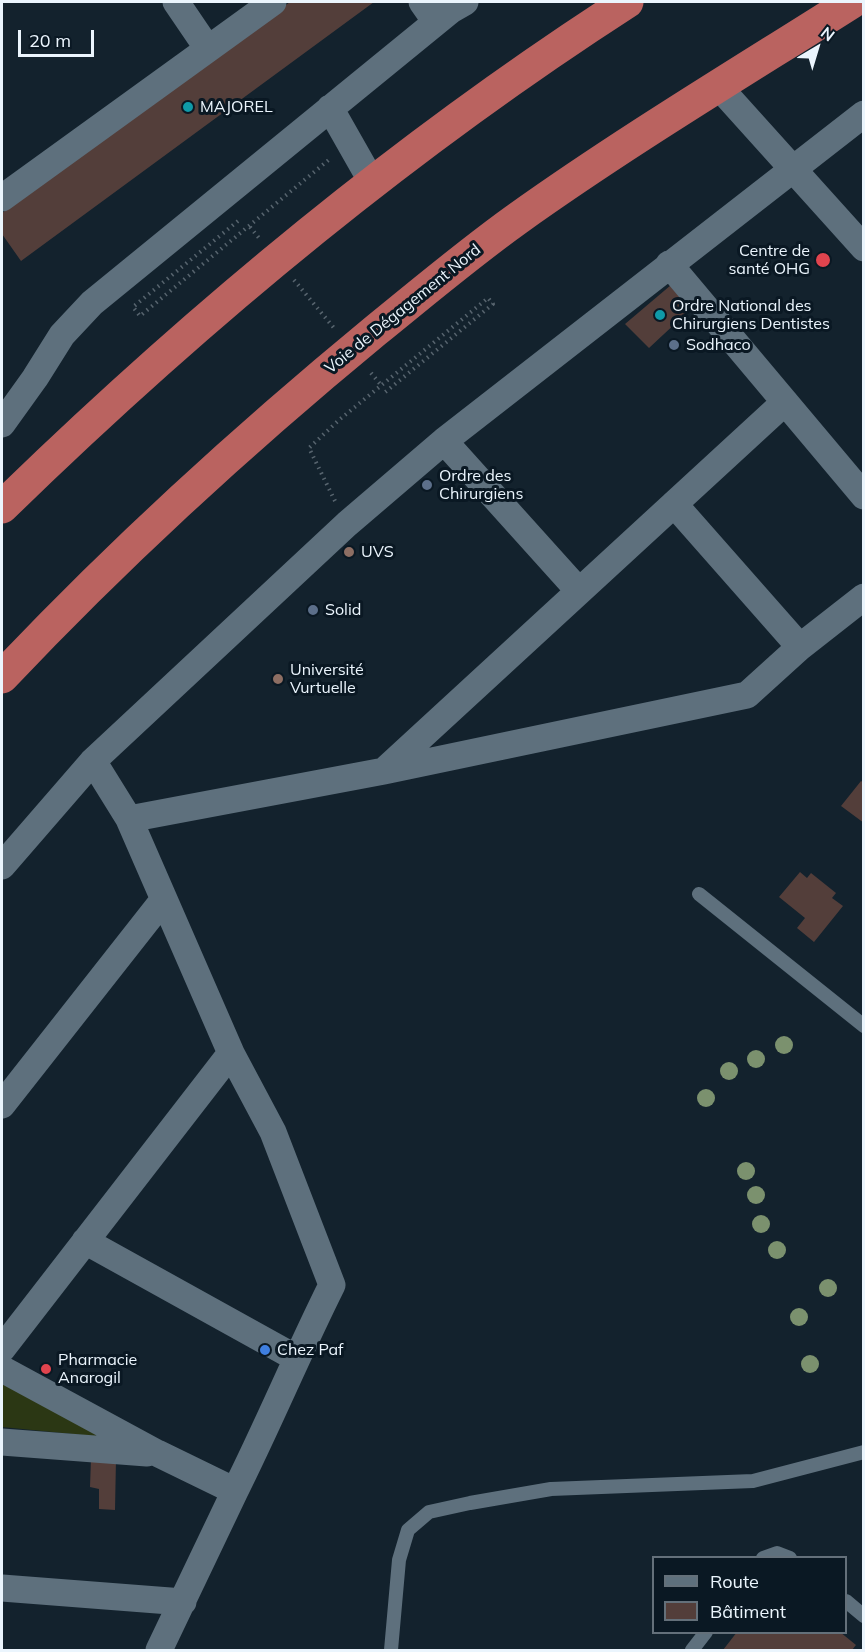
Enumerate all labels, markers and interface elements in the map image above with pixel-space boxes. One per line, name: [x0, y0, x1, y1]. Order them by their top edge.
scale bar: [21, 18, 98, 56]
north arrow: [787, 18, 847, 78]
text: N: [817, 22, 839, 45]
text: 20 m: [29, 29, 71, 52]
place label: MAJOREL: [200, 97, 273, 117]
marker: MAJOREL: [181, 100, 195, 114]
street label: Voie de Dégagement Nord: [321, 240, 485, 378]
place label: Centre de santé OHG: [728, 241, 810, 279]
marker: Centre de santé OHG: [814, 251, 832, 269]
place label: Ordre National des Chirurgiens Dentistes: [672, 296, 830, 334]
marker: Ordre National des Chirurgiens Dentistes: [653, 308, 667, 322]
place label: Sodhaco: [686, 335, 751, 355]
marker: Sodhaco: [667, 338, 681, 352]
place label: Ordre des Chirurgiens: [439, 466, 523, 504]
marker: Ordre des Chirurgiens: [420, 478, 434, 492]
place label: UVS: [361, 542, 394, 562]
marker: UVS: [342, 545, 356, 559]
place label: Solid: [325, 600, 361, 620]
marker: Solid: [306, 603, 320, 617]
place label: Université Vurtuelle: [290, 660, 364, 698]
marker: Université Vurtuelle: [271, 672, 285, 686]
place label: Chez Paf: [277, 1340, 344, 1360]
marker: Chez Paf: [258, 1343, 272, 1357]
place label: Pharmacie Anarogil: [58, 1350, 137, 1388]
marker: Pharmacie Anarogil: [39, 1362, 53, 1376]
legend: [652, 1556, 847, 1634]
text: Route: [710, 1570, 759, 1593]
text: Bâtiment: [710, 1600, 786, 1623]

